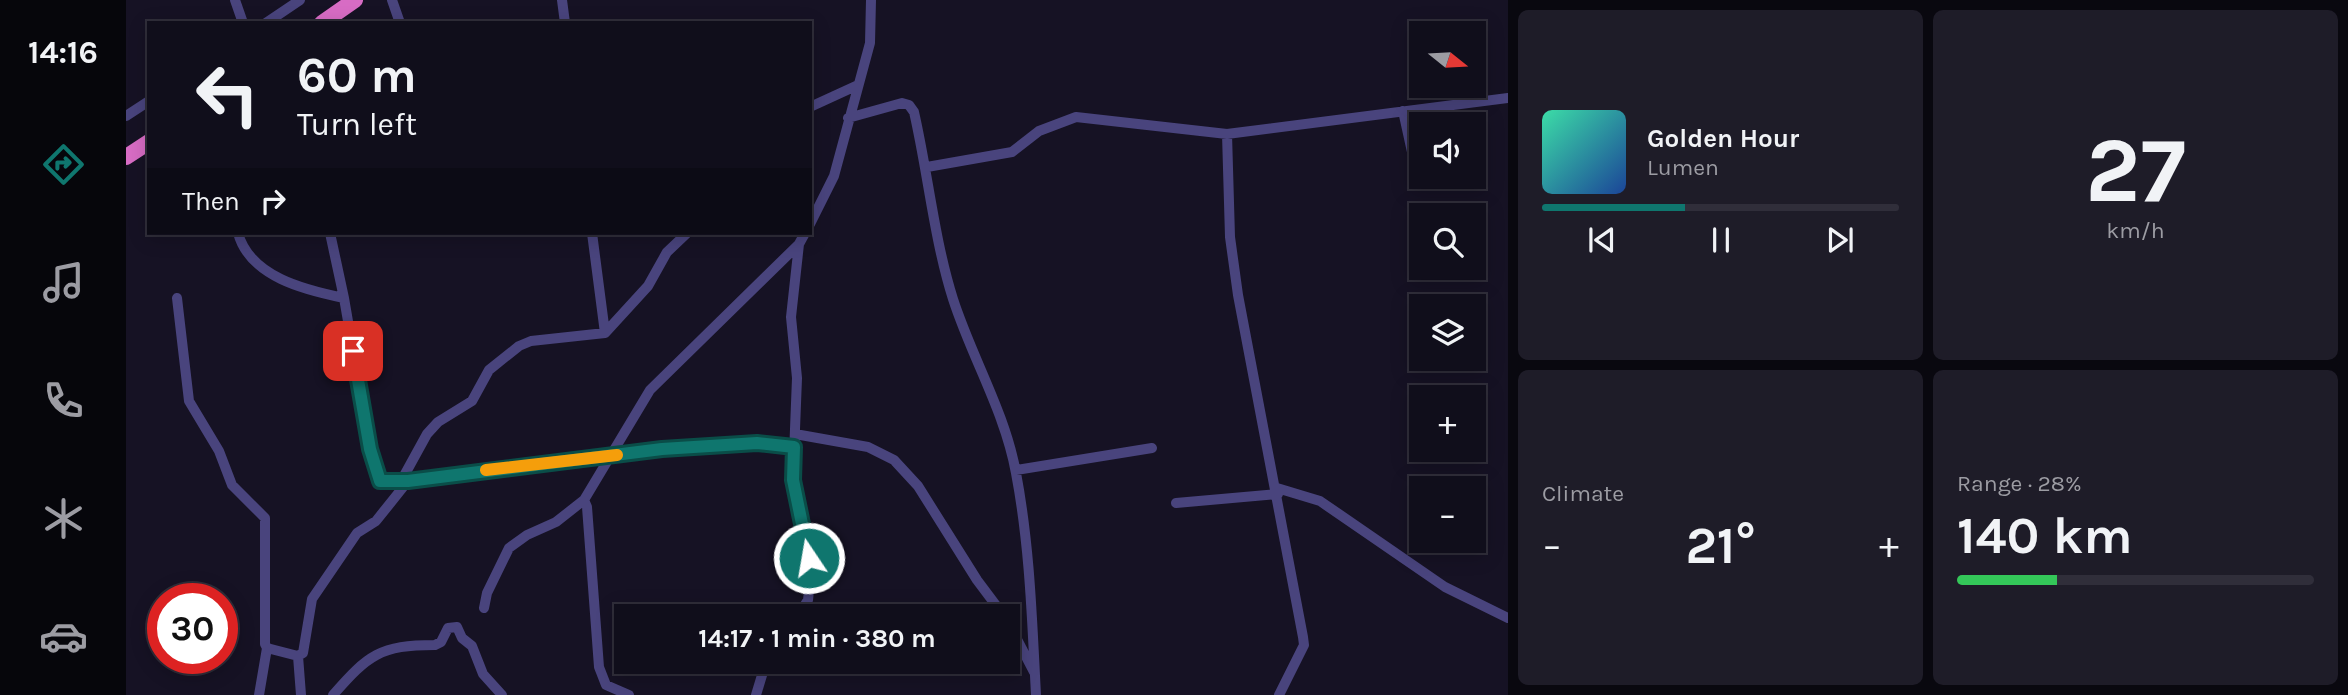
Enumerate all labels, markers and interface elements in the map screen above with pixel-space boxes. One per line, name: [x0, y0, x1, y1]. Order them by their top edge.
north arrow: [1409, 21, 1486, 98]
map controls: [1409, 21, 1486, 553]
text: 14:16: [28, 34, 98, 71]
text: 60 m: [297, 47, 417, 104]
icon: left: [182, 49, 273, 140]
text: Turn left: [297, 106, 417, 143]
button: sound: [1409, 112, 1486, 189]
text: 27: [2085, 118, 2186, 224]
text: Golden Hour: [1647, 123, 1799, 154]
icon: directions: [39, 140, 88, 189]
text: Lumen: [1647, 154, 1719, 181]
icon: right: [254, 182, 292, 220]
text: Then: [182, 186, 240, 217]
button: search: [1409, 203, 1486, 280]
text: km/h: [2106, 217, 2165, 244]
icon: previous: [1583, 221, 1621, 259]
icon: pause: [1702, 221, 1740, 259]
icon: next: [1821, 221, 1859, 259]
icon: music: [39, 258, 88, 307]
button: layers: [1409, 294, 1486, 371]
pin: [323, 321, 383, 381]
icon: arrive: [334, 332, 372, 370]
icon: phone: [39, 376, 88, 425]
button: +: [1409, 385, 1486, 462]
text: Range · 28%: [1957, 470, 2082, 497]
button: −: [1409, 476, 1486, 553]
text: Climate: [1542, 480, 1624, 507]
icon: climate: [39, 494, 88, 543]
text: 140 km: [1957, 505, 2133, 566]
text: 21°: [1685, 515, 1756, 576]
position arrow: [772, 521, 846, 595]
text: −: [1542, 523, 1562, 568]
text: +: [1879, 523, 1899, 568]
speed limit sign: 30: [147, 583, 238, 674]
icon: car: [39, 612, 88, 661]
text: 14:17 · 1 min · 380 m: [698, 623, 936, 654]

